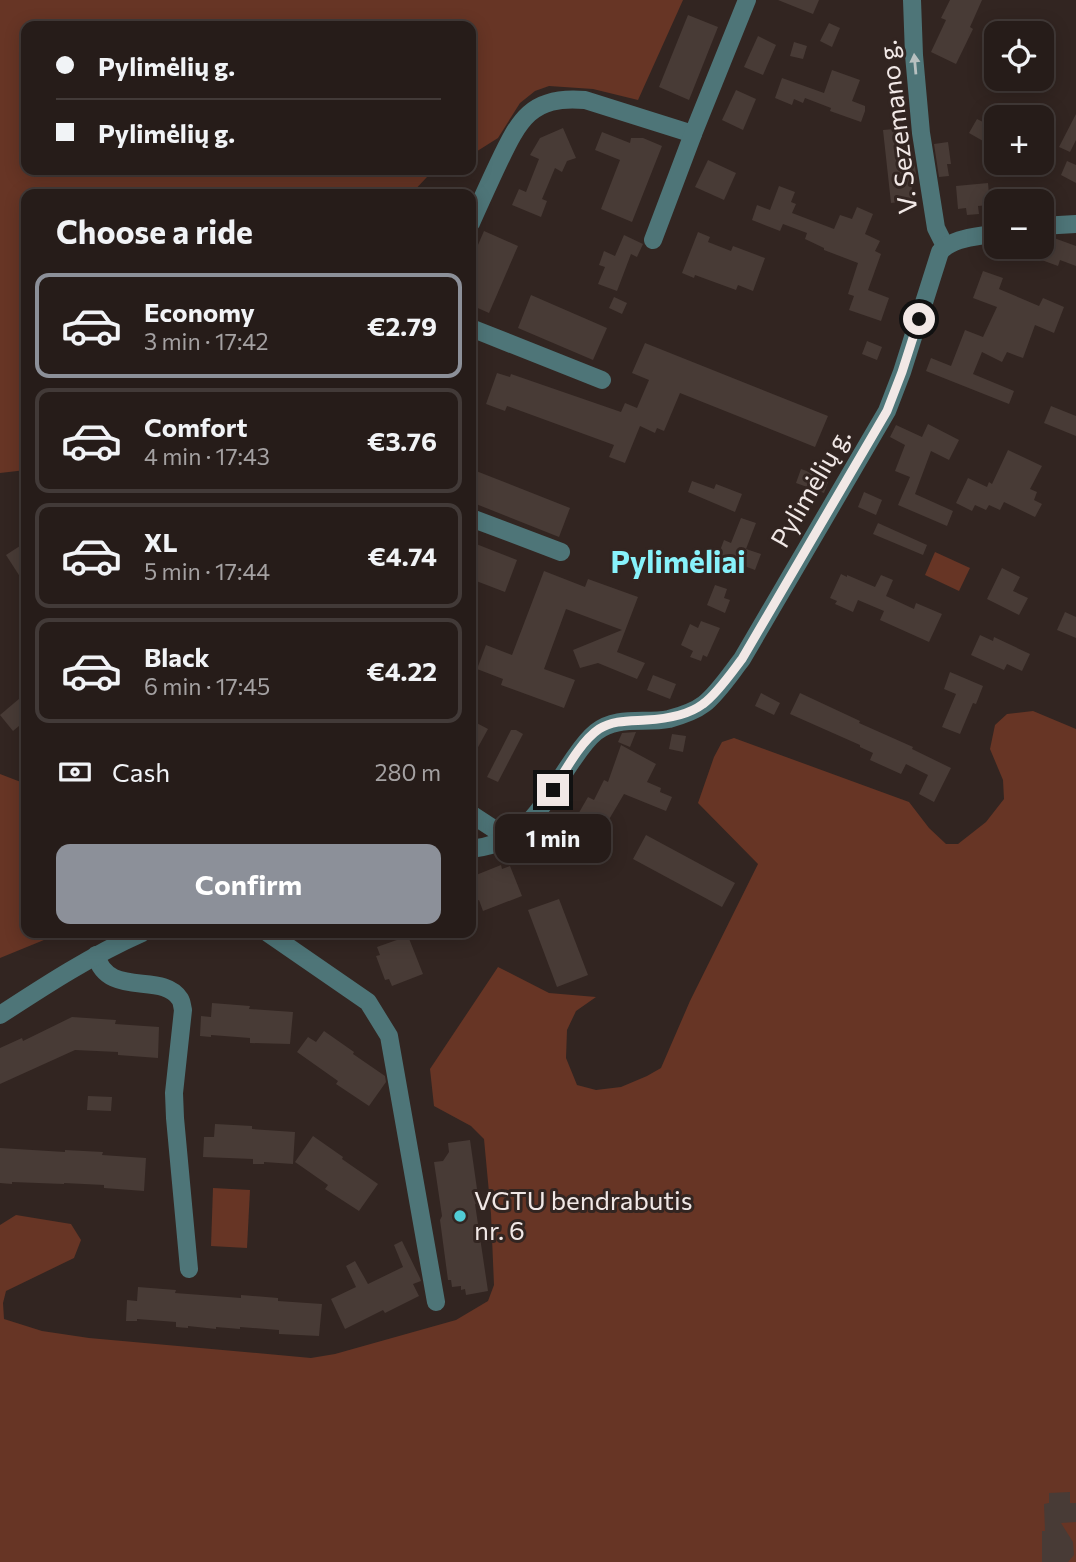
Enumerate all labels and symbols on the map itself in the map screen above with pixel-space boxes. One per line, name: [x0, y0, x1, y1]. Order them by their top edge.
street label: V. Sezemano g.: [870, 38, 923, 216]
one-way arrow: [909, 52, 920, 74]
route start: [903, 303, 935, 335]
street label: Pylimėlių g.: [763, 422, 856, 552]
district label: Pylimėliai: [610, 542, 746, 579]
route end: [537, 774, 569, 806]
callout: 1 min: [495, 814, 611, 864]
place label: VGTU bendrabutis nr. 6: [474, 1184, 692, 1245]
marker: VGTU bendrabutis nr. 6: [452, 1208, 468, 1224]

